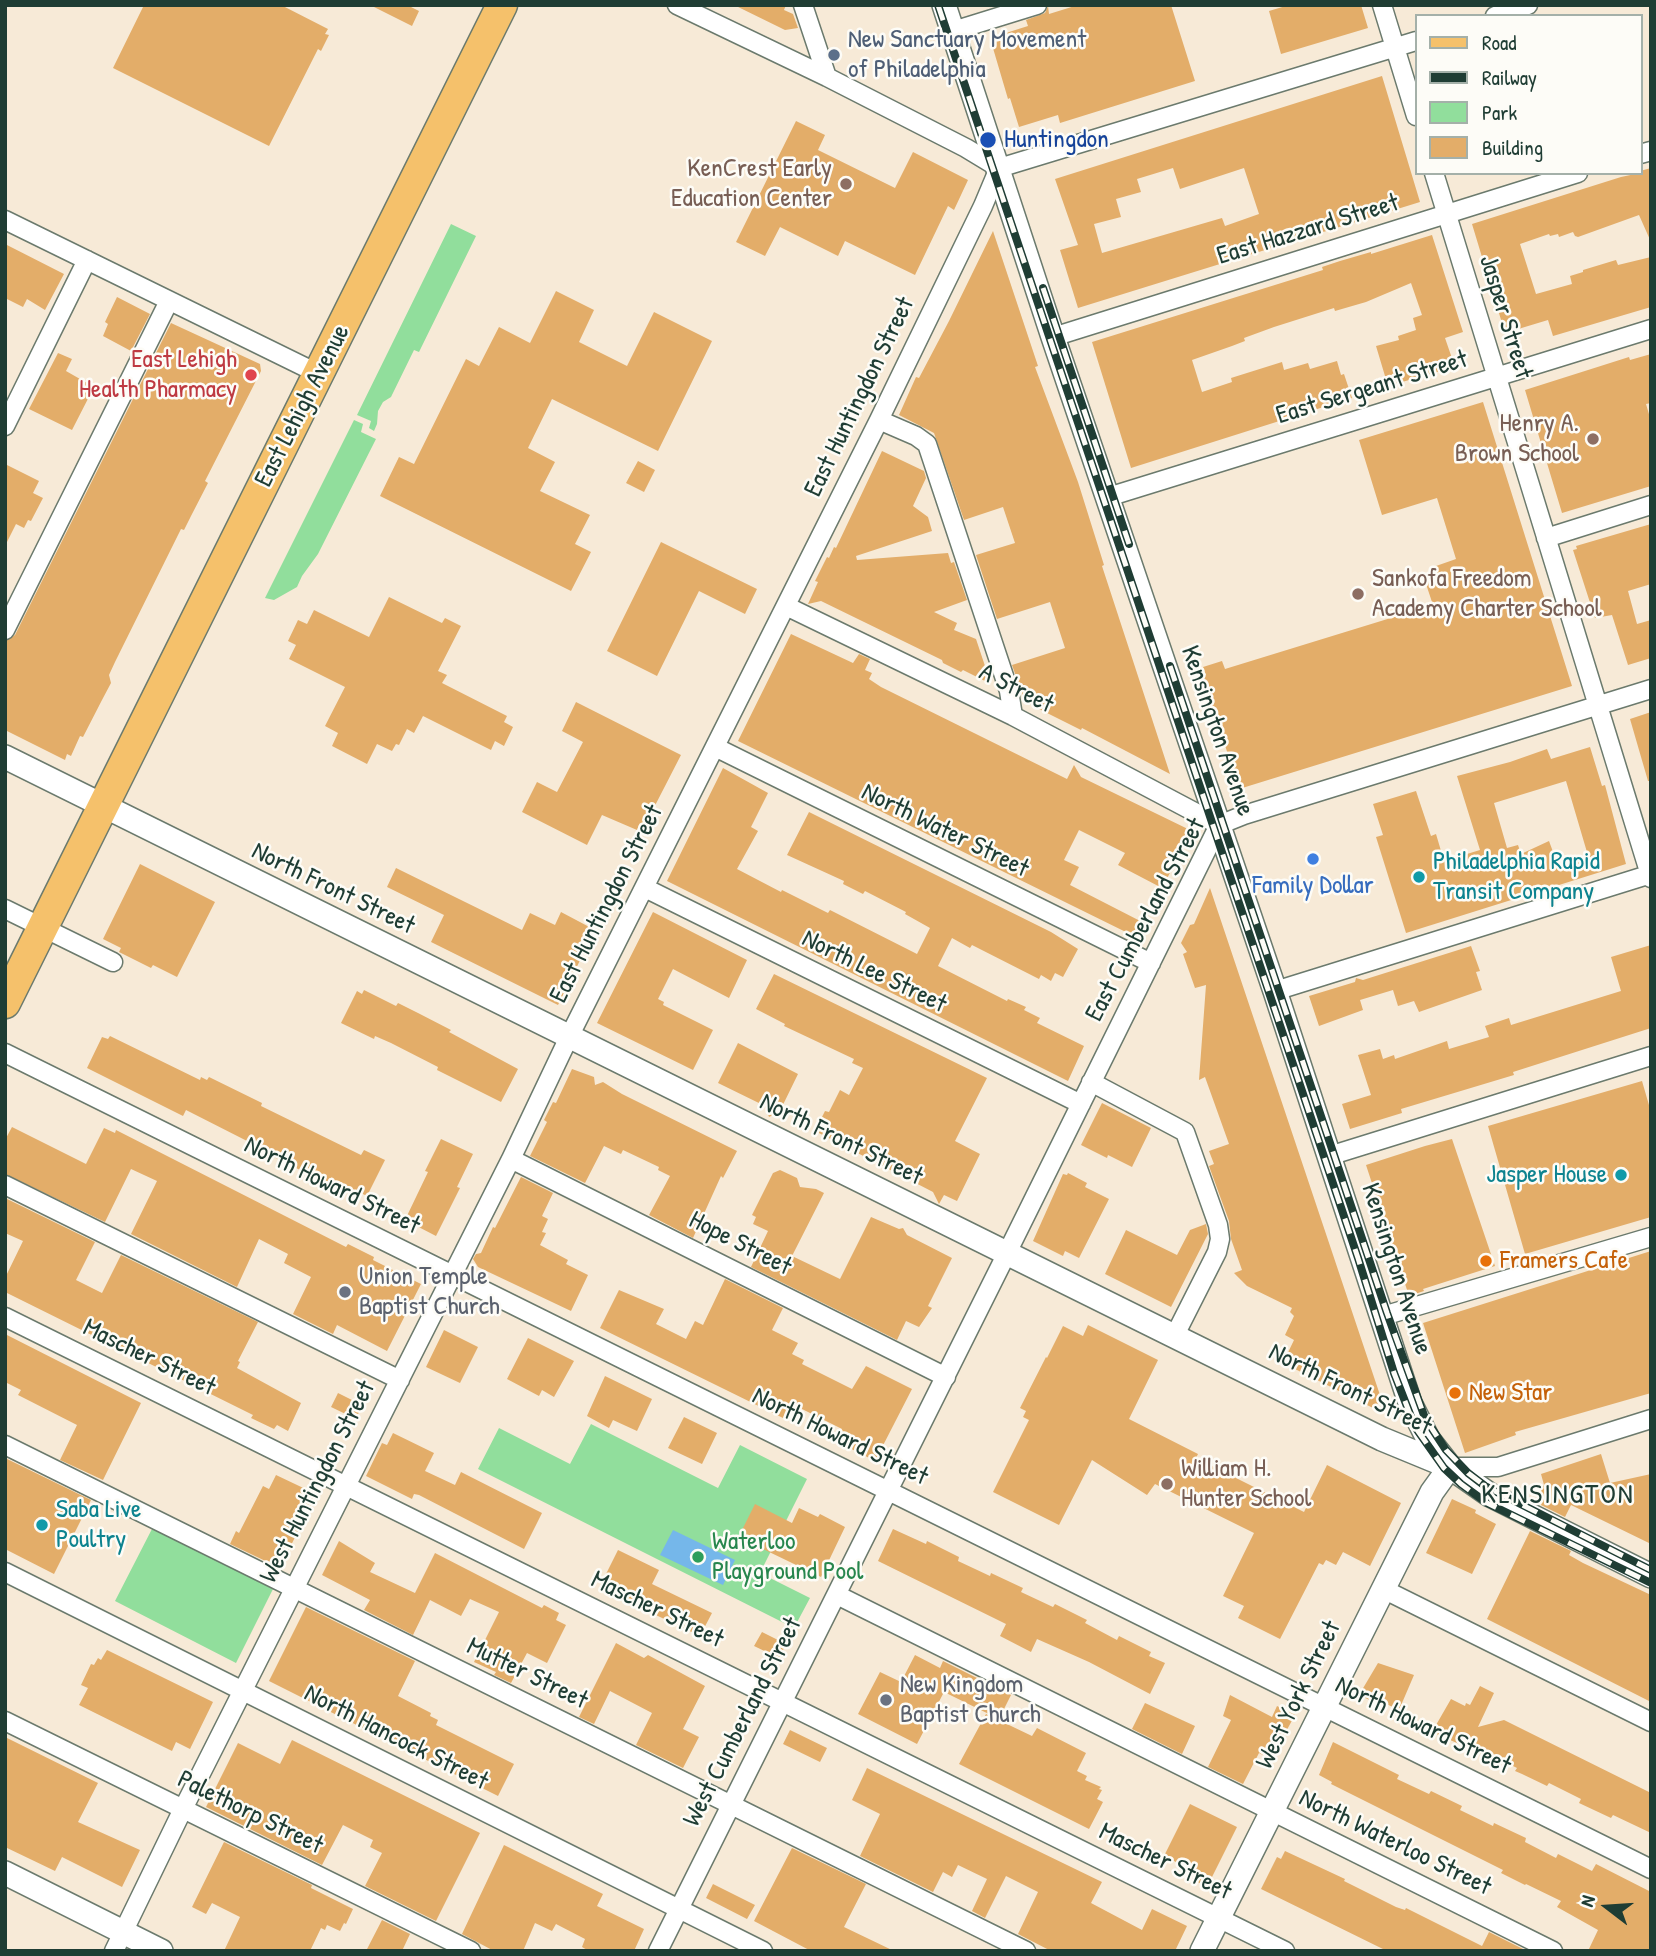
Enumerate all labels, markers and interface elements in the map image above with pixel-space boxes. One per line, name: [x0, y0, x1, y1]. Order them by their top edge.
legend: [1414, 14, 1642, 175]
place label: New Sanctuary Movement of Philadelphia: [848, 24, 1086, 86]
text: Road: [1482, 28, 1516, 57]
marker: New Sanctuary Movement of Philadelphia: [826, 47, 842, 63]
text: Railway: [1482, 63, 1537, 92]
text: Park: [1482, 98, 1517, 127]
place label: Huntingdon: [1004, 124, 1109, 156]
marker: Huntingdon: [978, 130, 998, 150]
text: Building: [1482, 133, 1543, 162]
place label: KenCrest Early Education Center: [671, 153, 832, 214]
marker: KenCrest Early Education Center: [838, 176, 854, 192]
street label: East Hazzard Street: [1214, 188, 1402, 272]
street label: Jasper Street: [1471, 251, 1539, 383]
street label: East Huntingdon Street: [798, 292, 922, 502]
street label: East Lehigh Avenue: [249, 320, 357, 492]
place label: East Lehigh Health Pharmacy: [79, 344, 237, 406]
street label: East Sergeant Street: [1273, 344, 1471, 432]
marker: East Lehigh Health Pharmacy: [243, 367, 259, 383]
place label: Henry A. Brown School: [1455, 408, 1579, 470]
marker: Henry A. Brown School: [1585, 431, 1601, 447]
place label: Sankofa Freedom Academy Charter School: [1372, 563, 1602, 624]
marker: Sankofa Freedom Academy Charter School: [1350, 586, 1366, 602]
street label: Kensington Avenue: [1173, 642, 1261, 820]
street label: A Street: [974, 657, 1058, 721]
street label: North Water Street: [856, 777, 1034, 885]
street label: East Huntingdon Street: [544, 800, 670, 1008]
street label: East Cumberland Street: [1079, 813, 1213, 1027]
street label: North Front Street: [246, 836, 420, 942]
place label: Philadelphia Rapid Transit Company: [1433, 846, 1600, 908]
marker: Family Dollar: [1305, 851, 1321, 867]
marker: Philadelphia Rapid Transit Company: [1411, 869, 1427, 885]
place label: Family Dollar: [1252, 870, 1374, 902]
street label: North Lee Street: [797, 924, 951, 1020]
street label: North Front Street: [754, 1087, 928, 1193]
street label: North Howard Street: [239, 1130, 425, 1242]
place label: Jasper House: [1486, 1159, 1607, 1191]
marker: Jasper House: [1613, 1167, 1629, 1183]
street label: Kensington Avenue: [1354, 1180, 1438, 1358]
street label: Hope Street: [684, 1205, 796, 1283]
place label: Framers Cafe: [1500, 1245, 1628, 1277]
marker: Framers Cafe: [1478, 1253, 1494, 1269]
place label: Union Temple Baptist Church: [359, 1261, 500, 1322]
marker: Union Temple Baptist Church: [337, 1284, 353, 1300]
street label: Mascher Street: [78, 1313, 220, 1403]
street label: North Front Street: [1263, 1337, 1437, 1443]
street label: West Huntingdon Street: [254, 1376, 382, 1588]
place label: New Star: [1469, 1377, 1552, 1409]
street label: North Howard Street: [747, 1381, 933, 1493]
marker: New Star: [1447, 1385, 1463, 1401]
place label: William H. Hunter School: [1181, 1453, 1311, 1514]
marker: William H. Hunter School: [1159, 1476, 1175, 1492]
district label: KENSINGTON: [1483, 1479, 1633, 1513]
place label: Saba Live Poultry: [56, 1494, 141, 1556]
marker: Saba Live Poultry: [34, 1517, 50, 1533]
place label: Waterloo Playground Pool: [712, 1526, 863, 1588]
marker: Waterloo Playground Pool: [690, 1549, 706, 1565]
street label: Mascher Street: [586, 1565, 728, 1655]
street label: West Cumberland Street: [677, 1612, 809, 1832]
street label: West York Street: [1250, 1616, 1348, 1774]
street label: Mutter Street: [461, 1631, 593, 1717]
place label: New Kingdom Baptist Church: [900, 1669, 1041, 1730]
street label: North Howard Street: [1330, 1670, 1516, 1782]
street label: North Hancock Street: [299, 1678, 493, 1798]
marker: New Kingdom Baptist Church: [878, 1692, 894, 1708]
street label: Palethorp Street: [172, 1764, 328, 1862]
street label: North Waterloo Street: [1294, 1783, 1496, 1903]
street label: Mascher Street: [1094, 1817, 1236, 1907]
north arrow: [1572, 1872, 1642, 1942]
text: N: [1573, 1892, 1601, 1910]

